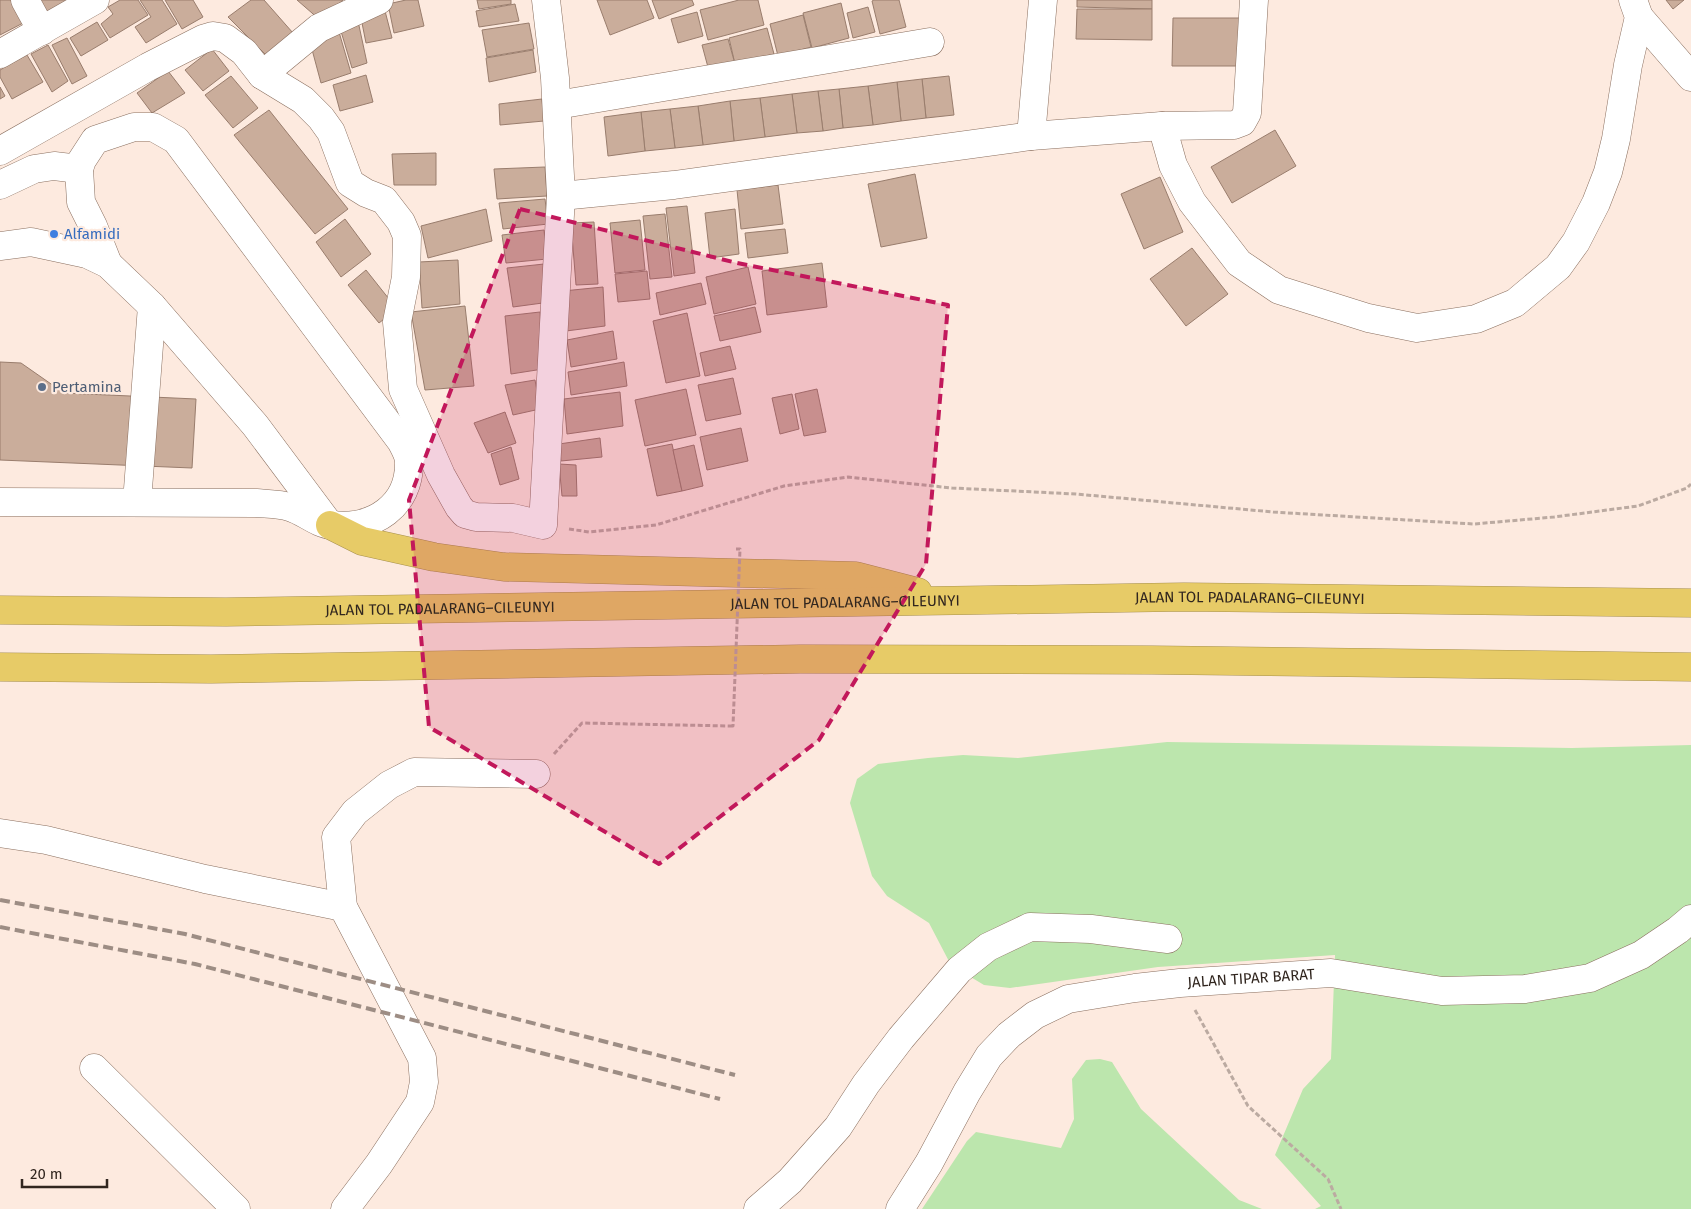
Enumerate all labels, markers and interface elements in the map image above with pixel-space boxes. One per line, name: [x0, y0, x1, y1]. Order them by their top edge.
place label: Alfamidi: [64, 225, 120, 243]
marker: Alfamidi: [48, 228, 60, 240]
place label: Pertamina: [52, 378, 122, 396]
marker: Pertamina: [36, 381, 48, 393]
street label: JALAN TOL PADALARANG–CILEUNYI: [1135, 588, 1365, 608]
street label: JALAN TOL PADALARANG–CILEUNYI: [730, 592, 960, 613]
street label: JALAN TOL PADALARANG–CILEUNYI: [325, 598, 555, 619]
street label: JALAN TIPAR BARAT: [1187, 965, 1316, 991]
scale bar: [22, 1156, 108, 1188]
text: 20 m: [30, 1165, 63, 1183]

